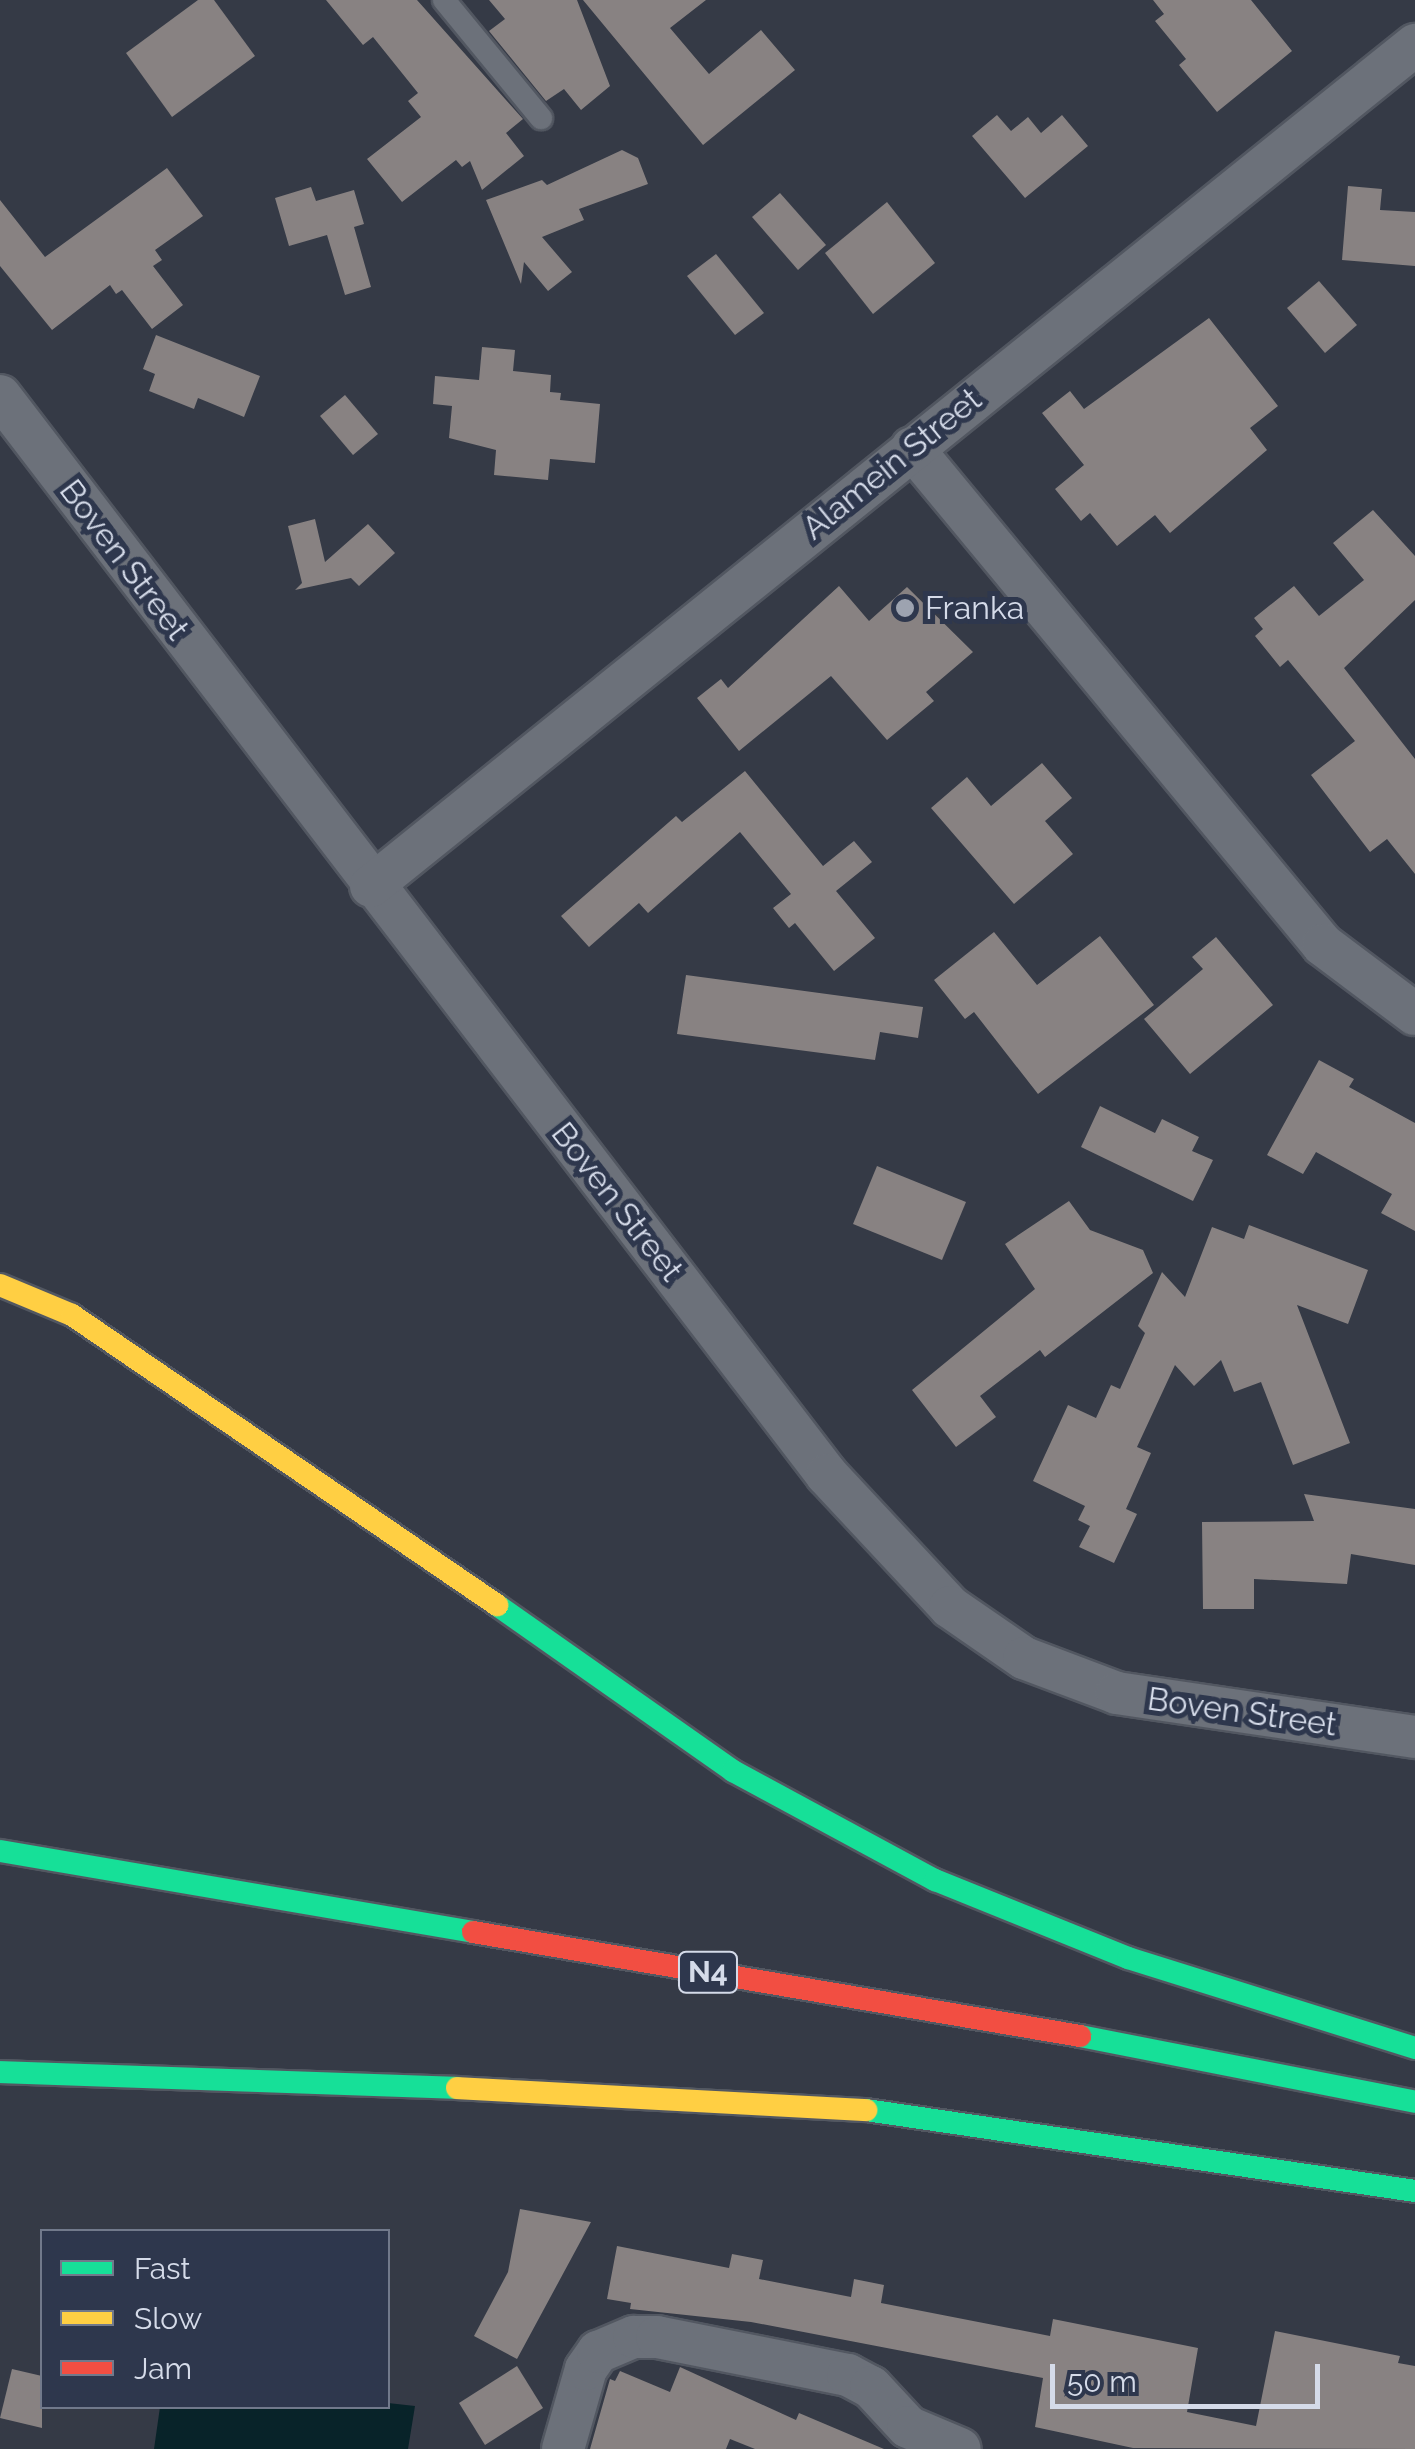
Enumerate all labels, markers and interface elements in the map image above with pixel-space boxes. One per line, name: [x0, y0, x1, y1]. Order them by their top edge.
street label: Alamein Street: [795, 380, 989, 548]
street label: Boven Street: [51, 472, 197, 648]
place label: Franka: [925, 589, 1024, 627]
marker: Franka: [894, 597, 916, 619]
street label: Boven Street: [543, 1115, 691, 1289]
street label: Boven Street: [1145, 1680, 1339, 1744]
road number: N4: [676, 1947, 740, 1997]
legend: [40, 2229, 390, 2409]
text: Fast: [134, 2251, 191, 2286]
text: Slow: [134, 2301, 202, 2336]
scale bar: [1055, 2344, 1325, 2406]
text: Jam: [134, 2351, 192, 2386]
text: 50 m: [1067, 2364, 1137, 2399]

